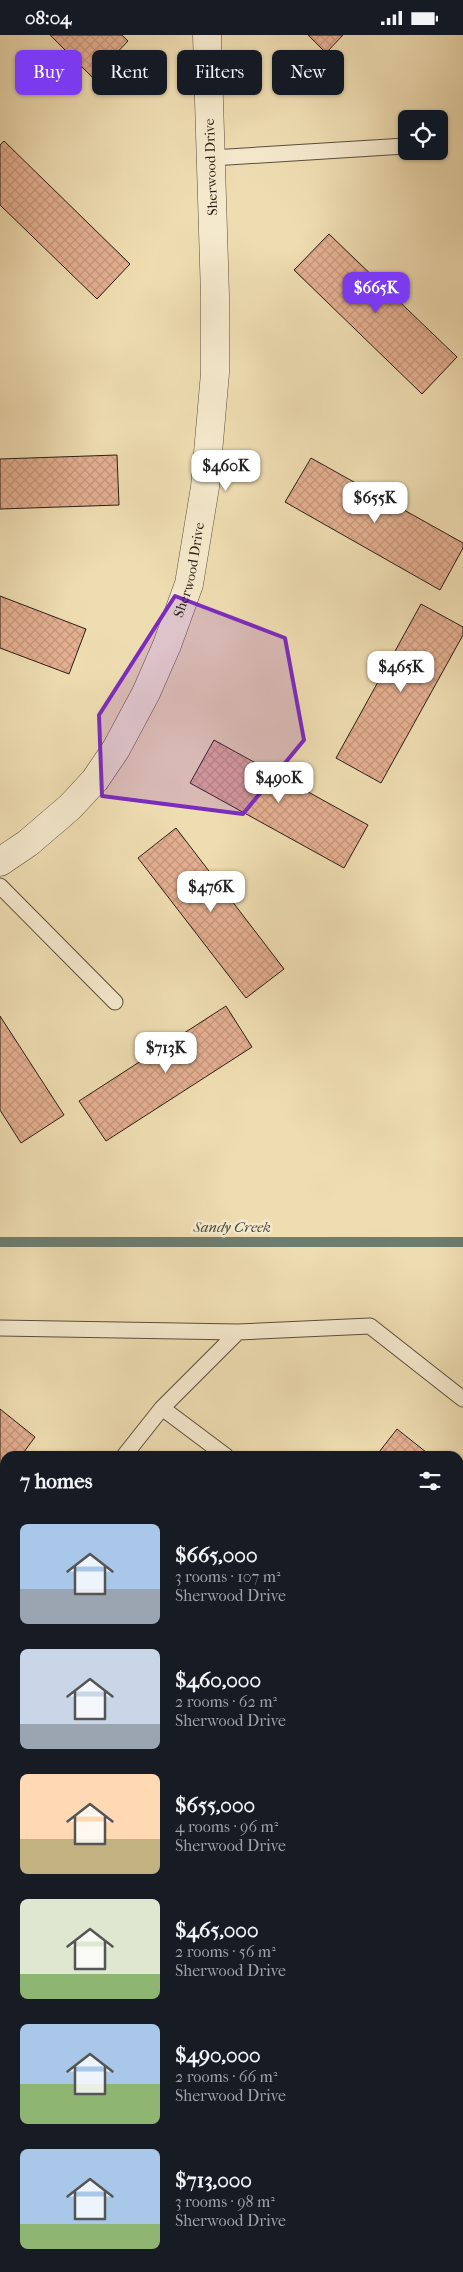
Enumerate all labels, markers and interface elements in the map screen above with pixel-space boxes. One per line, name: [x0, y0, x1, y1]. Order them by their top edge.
text: 08:04: [25, 7, 71, 29]
chip: Buy: [15, 50, 82, 95]
chip: Rent: [92, 50, 167, 95]
chip: Filters: [177, 50, 262, 95]
chip: New: [272, 50, 344, 95]
map controls: [398, 110, 448, 160]
button: locate: [398, 110, 448, 160]
street label: Sherwood Drive: [201, 118, 221, 216]
pin: $665K: [341, 271, 411, 314]
text: $665K: [354, 278, 398, 297]
pin: $460K: [191, 449, 261, 492]
text: $460K: [202, 456, 250, 475]
pin: $655K: [340, 481, 410, 524]
text: $655K: [354, 488, 396, 507]
street label: Sherwood Drive: [169, 521, 208, 620]
pin: $465K: [366, 651, 436, 693]
text: $465K: [378, 657, 424, 676]
pin: $490K: [244, 761, 314, 804]
text: $490K: [255, 768, 303, 787]
pin: $476K: [176, 871, 246, 913]
text: $476K: [188, 877, 234, 896]
pin: $713K: [131, 1031, 201, 1074]
text: $713K: [146, 1038, 186, 1057]
water label: Sandy Creek: [192, 1218, 271, 1236]
icon: filters: [416, 1467, 444, 1495]
text: 7 homes: [20, 1469, 92, 1493]
text: $665,000: [175, 1543, 257, 1567]
icon: home: [60, 1544, 120, 1604]
text: 3 rooms · 107 m²: [175, 1567, 281, 1586]
text: Sherwood Drive: [175, 1586, 286, 1605]
text: $460,000: [175, 1668, 261, 1692]
icon: home: [60, 1669, 120, 1729]
text: 2 rooms · 62 m²: [175, 1692, 277, 1711]
text: Sherwood Drive: [175, 1711, 286, 1730]
text: $655,000: [175, 1793, 255, 1817]
icon: home: [60, 1794, 120, 1854]
text: 4 rooms · 96 m²: [175, 1817, 278, 1836]
text: Sherwood Drive: [175, 1836, 286, 1855]
text: $465,000: [175, 1918, 259, 1942]
icon: home: [60, 1919, 120, 1979]
text: 2 rooms · 56 m²: [175, 1942, 276, 1961]
text: Sherwood Drive: [175, 1961, 286, 1980]
text: $490,000: [175, 2043, 261, 2067]
icon: home: [60, 2044, 120, 2104]
text: 2 rooms · 66 m²: [175, 2067, 277, 2086]
text: Sherwood Drive: [175, 2086, 286, 2105]
text: $713,000: [175, 2168, 252, 2192]
icon: home: [60, 2169, 120, 2229]
text: 3 rooms · 98 m²: [175, 2192, 275, 2211]
text: Sherwood Drive: [175, 2211, 286, 2230]

